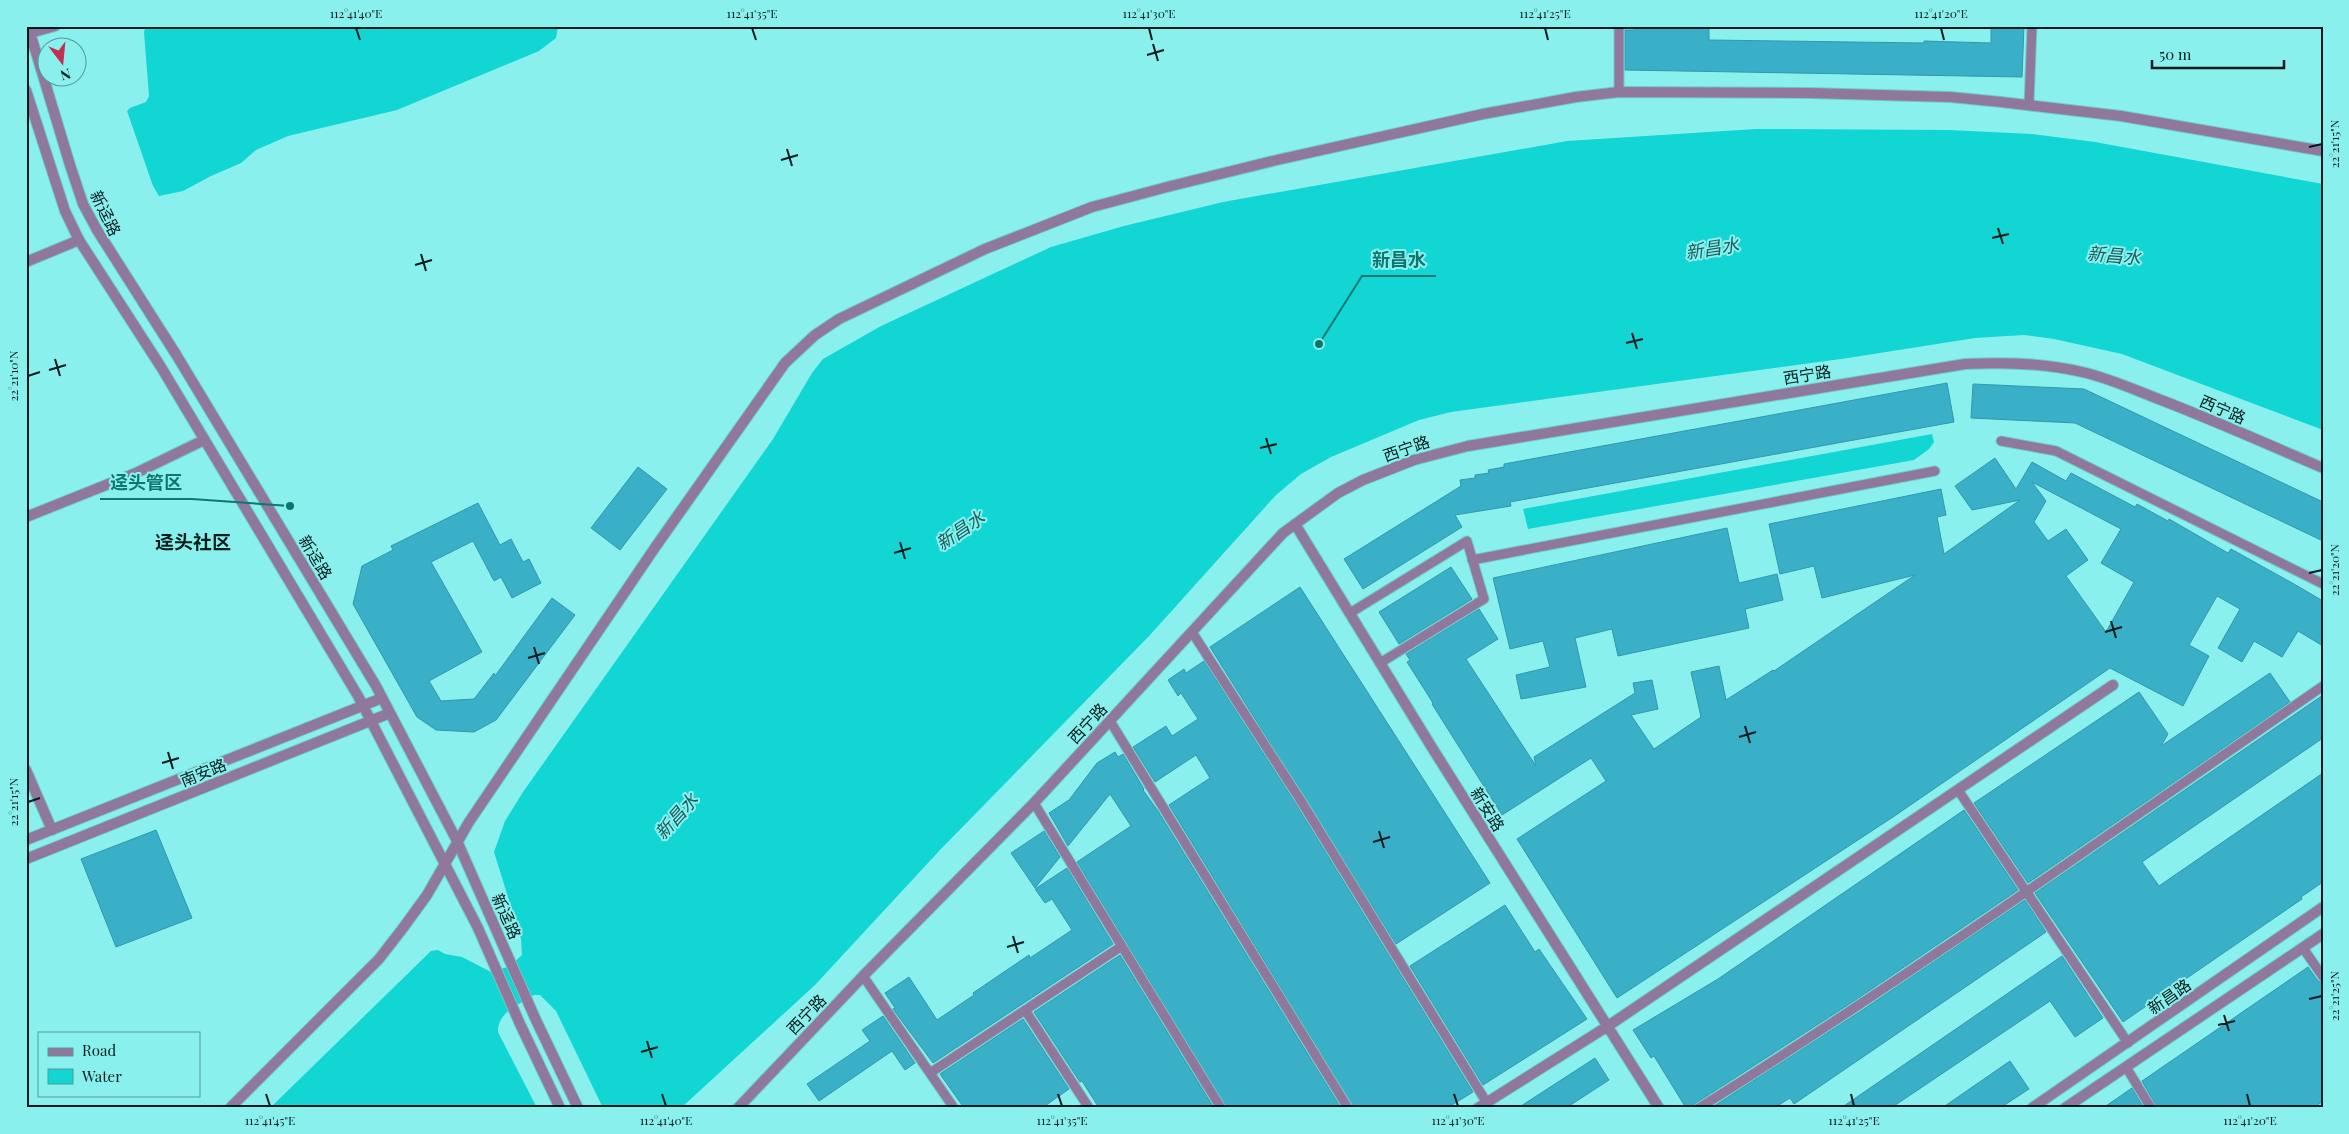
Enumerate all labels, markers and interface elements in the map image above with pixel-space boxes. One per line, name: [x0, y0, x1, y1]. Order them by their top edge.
text: 112°41'40"E: [330, 5, 382, 21]
text: 112°41'35"E: [726, 5, 778, 21]
text: 112°41'30"E: [1122, 5, 1176, 21]
text: 112°41'25"E: [1519, 5, 1571, 21]
text: 112°41'20"E: [1914, 5, 1968, 21]
north arrow: [38, 38, 88, 88]
scale bar: [2152, 38, 2284, 70]
text: 50 m: [2159, 44, 2192, 64]
text: N: [58, 64, 73, 86]
text: 22°21'15"N: [2326, 119, 2342, 168]
street label: 新迳路: [86, 187, 126, 239]
water label: 新昌水: [1683, 232, 1742, 264]
water label: 新昌水: [2086, 241, 2143, 269]
callout: 新昌水: [1362, 243, 1436, 276]
text: 新昌水: [1372, 247, 1426, 271]
text: 22°21'10"N: [5, 350, 21, 401]
street label: 西宁路: [1782, 360, 1832, 388]
street label: 西宁路: [2197, 390, 2249, 428]
street label: 西宁路: [1380, 430, 1432, 466]
callout: 迳头管区: [100, 466, 192, 499]
text: 迳头管区: [110, 470, 182, 494]
water label: 新昌水: [931, 504, 990, 555]
district label: 迳头社区: [155, 528, 231, 554]
street label: 新迳路: [295, 531, 337, 583]
text: 22°21'20"N: [2326, 543, 2342, 596]
street label: 西宁路: [1063, 698, 1111, 748]
street label: 南安路: [177, 753, 229, 791]
text: 22°21'15"N: [5, 777, 21, 826]
street label: 新安路: [1466, 783, 1510, 835]
water label: 新昌水: [649, 787, 704, 844]
street label: 新迳路: [488, 890, 526, 942]
text: 22°21'25"N: [2326, 970, 2342, 1021]
street label: 新昌路: [2143, 974, 2195, 1018]
street label: 西宁路: [782, 989, 830, 1039]
legend: [38, 1032, 200, 1096]
text: Road: [82, 1040, 116, 1060]
text: Water: [81, 1066, 122, 1086]
text: 112°41'45"E: [245, 1112, 295, 1128]
text: 112°41'40"E: [640, 1112, 692, 1128]
text: 112°41'35"E: [1036, 1112, 1088, 1128]
text: 112°41'30"E: [1431, 1112, 1485, 1128]
text: 112°41'25"E: [1828, 1112, 1880, 1128]
text: 112°41'20"E: [2223, 1112, 2277, 1128]

